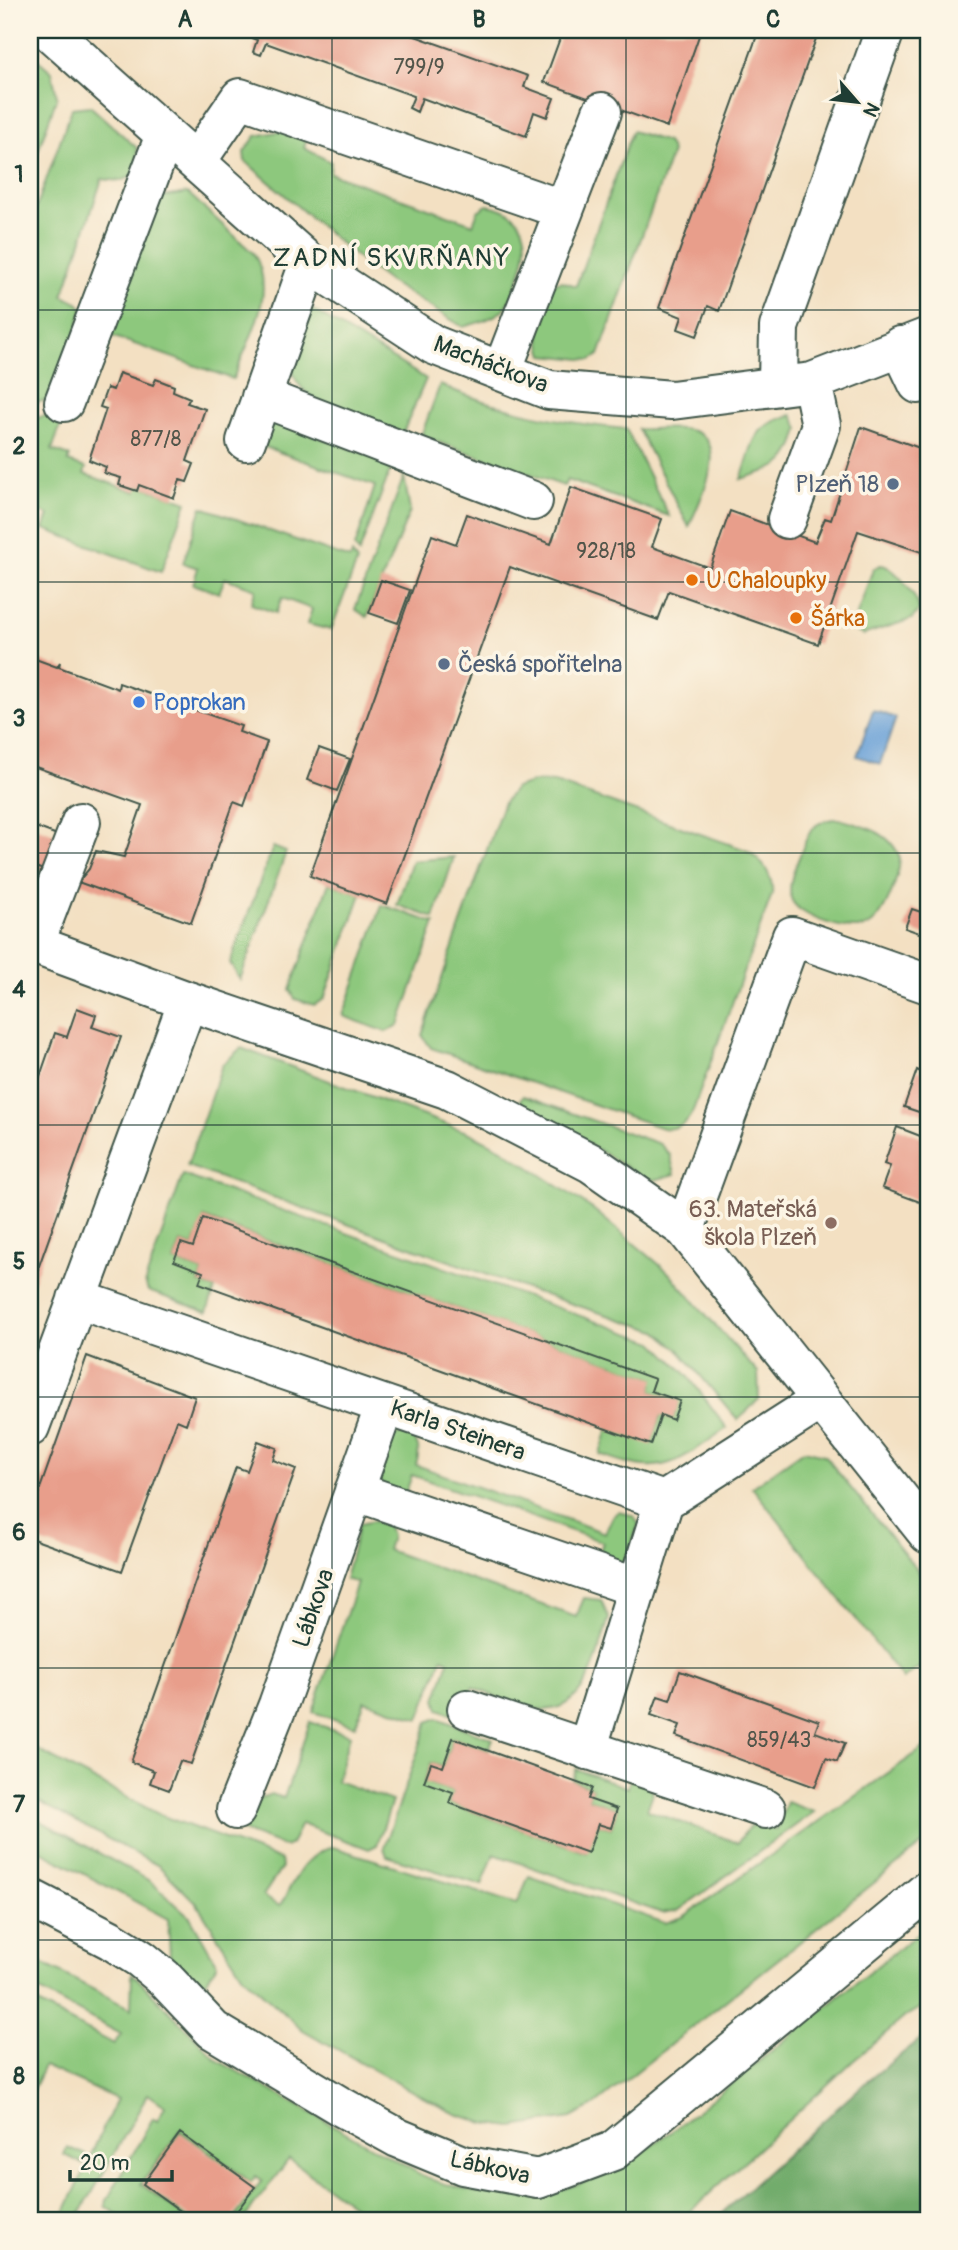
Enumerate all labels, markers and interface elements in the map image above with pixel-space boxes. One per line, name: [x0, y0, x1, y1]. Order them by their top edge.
text: A: [178, 5, 193, 34]
text: B: [472, 5, 486, 34]
text: C: [766, 5, 780, 34]
house number: 799/9: [393, 54, 445, 81]
north arrow: [822, 66, 892, 136]
text: N: [857, 98, 885, 121]
text: 1: [15, 160, 24, 189]
district label: ZADNÍ SKVRŇANY: [273, 242, 511, 274]
street label: Macháčkova: [429, 329, 552, 400]
house number: 877/8: [131, 426, 181, 453]
text: 2: [13, 432, 26, 461]
place label: Plzeň 18: [795, 470, 879, 499]
marker: Plzeň 18: [885, 476, 901, 492]
house number: 928/18: [576, 538, 636, 565]
place label: U Chaloupky: [706, 566, 827, 595]
marker: U Chaloupky: [684, 572, 700, 588]
place label: Šárka: [810, 603, 865, 633]
marker: Šárka: [788, 610, 804, 626]
place label: Česká spořitelna: [458, 650, 623, 679]
marker: Česká spořitelna: [436, 656, 452, 672]
place label: Poprokan: [153, 688, 246, 717]
marker: Poprokan: [131, 694, 147, 710]
text: 3: [13, 704, 25, 733]
text: 4: [12, 975, 26, 1004]
place label: 63. Mateřská škola Plzeň: [689, 1195, 817, 1252]
marker: 63. Mateřská škola Plzeň: [823, 1215, 839, 1231]
text: 5: [13, 1247, 25, 1276]
street label: Karla Steinera: [386, 1394, 529, 1467]
text: 6: [12, 1518, 26, 1547]
street label: Lábkova: [287, 1565, 340, 1651]
house number: 859/43: [747, 1727, 811, 1754]
text: 7: [13, 1790, 26, 1819]
text: 8: [13, 2062, 25, 2091]
scale bar: [70, 2138, 172, 2182]
street label: Lábkova: [447, 2144, 533, 2191]
text: 20 m: [80, 2150, 129, 2177]

